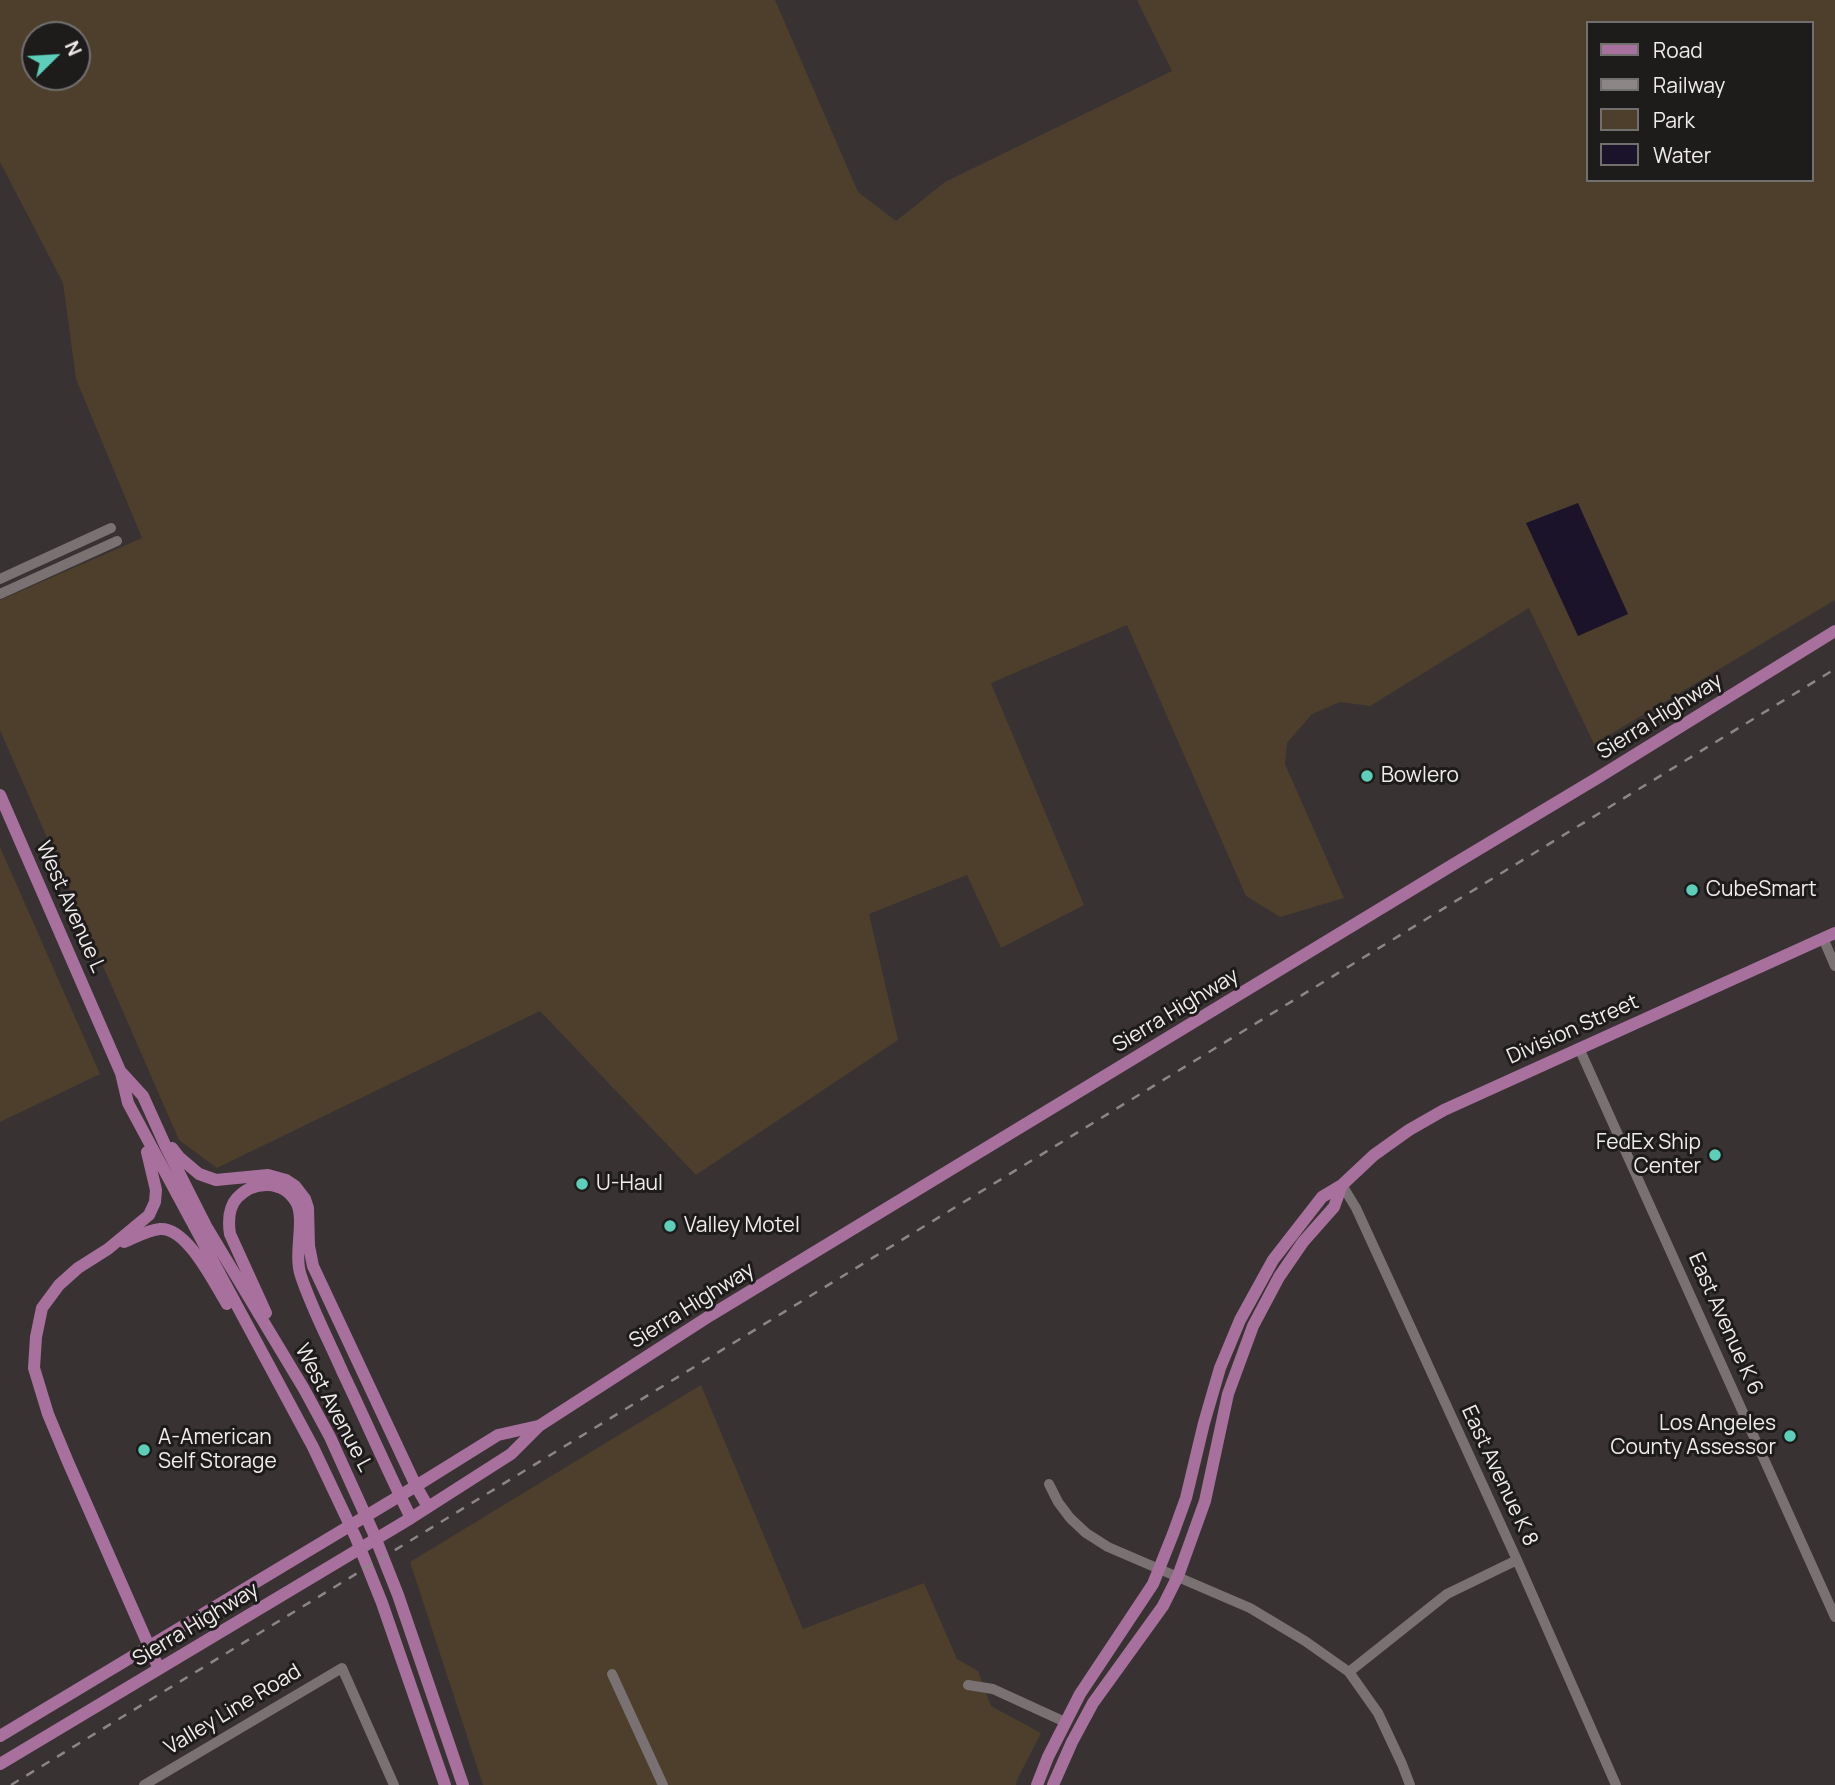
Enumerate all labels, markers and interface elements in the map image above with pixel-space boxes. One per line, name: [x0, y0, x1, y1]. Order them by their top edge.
north arrow: [21, 21, 91, 91]
legend: [1587, 21, 1814, 182]
text: Road: [1653, 36, 1703, 64]
text: N: [59, 37, 88, 60]
text: Railway: [1653, 71, 1725, 99]
text: Park: [1653, 106, 1695, 134]
text: Water: [1653, 141, 1711, 169]
street label: Sierra Highway: [1593, 669, 1727, 765]
place label: Bowlero: [1381, 763, 1459, 789]
marker: Bowlero: [1359, 768, 1375, 784]
street label: West Avenue L: [30, 837, 110, 977]
place label: CubeSmart: [1706, 877, 1817, 903]
marker: CubeSmart: [1684, 882, 1700, 898]
street label: Sierra Highway: [1108, 964, 1244, 1058]
street label: Division Street: [1503, 990, 1643, 1070]
place label: FedEx Ship Center: [1596, 1130, 1701, 1180]
marker: FedEx Ship Center: [1707, 1147, 1723, 1163]
place label: U-Haul: [596, 1171, 663, 1197]
marker: U-Haul: [574, 1176, 590, 1192]
place label: Valley Motel: [684, 1213, 800, 1239]
marker: Valley Motel: [662, 1218, 678, 1234]
street label: East Avenue K 6: [1682, 1249, 1768, 1399]
street label: Sierra Highway: [625, 1258, 759, 1354]
street label: West Avenue L: [289, 1340, 377, 1476]
street label: East Avenue K 8: [1455, 1402, 1543, 1550]
place label: Los Angeles County Assessor: [1611, 1411, 1776, 1461]
place label: A-American Self Storage: [158, 1425, 277, 1475]
marker: Los Angeles County Assessor: [1782, 1428, 1798, 1444]
marker: A-American Self Storage: [136, 1442, 152, 1458]
street label: Sierra Highway: [128, 1578, 264, 1672]
street label: Valley Line Road: [160, 1659, 306, 1761]

